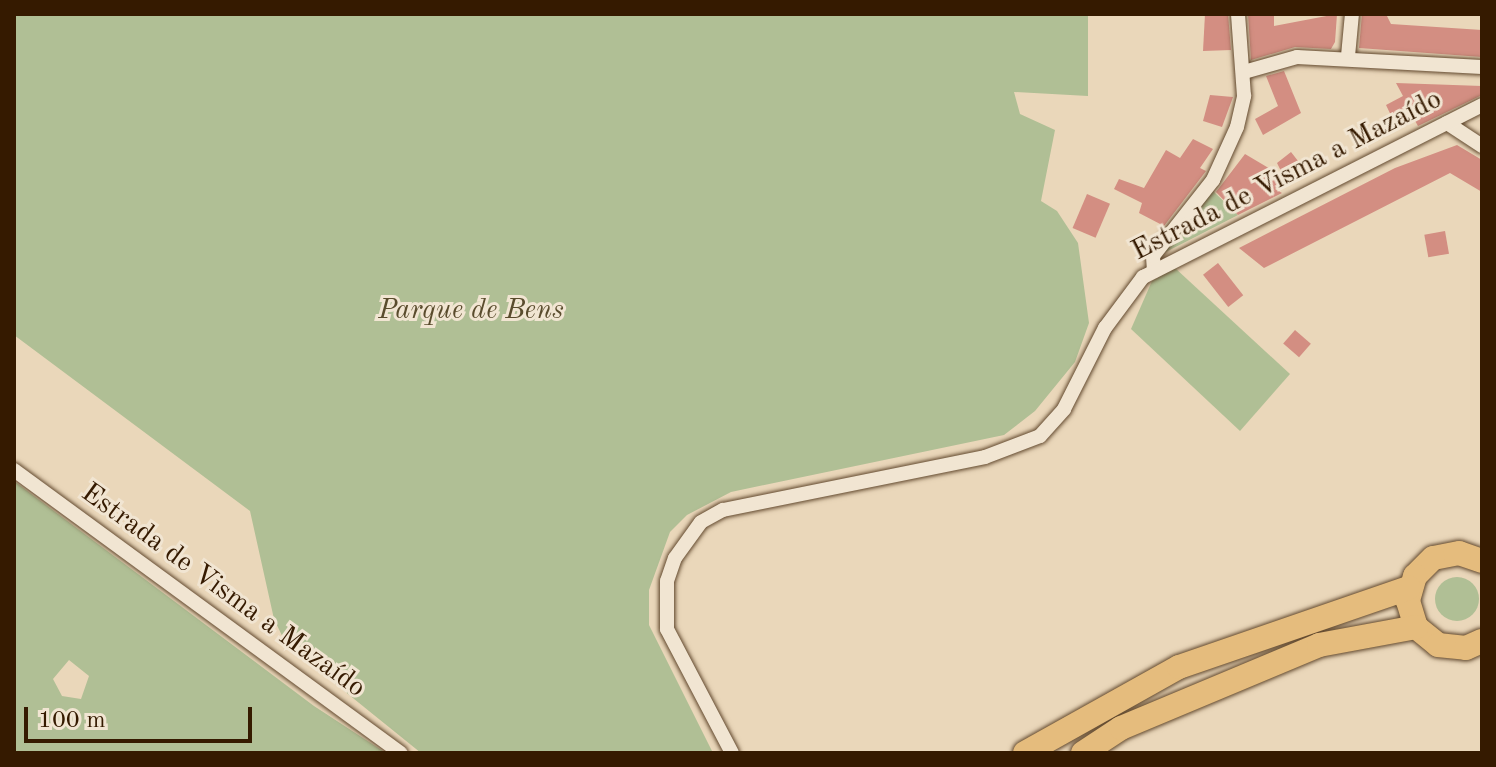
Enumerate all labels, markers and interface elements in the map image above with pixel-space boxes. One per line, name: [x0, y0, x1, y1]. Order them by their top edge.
street label: Estrada de Visma a Mazaído: [1126, 83, 1448, 269]
park label: Parque de Bens: [378, 294, 564, 328]
street label: Estrada de Visma a Mazaído: [74, 476, 372, 706]
scale bar: [28, 691, 256, 741]
text: 100 m: [38, 709, 106, 733]

